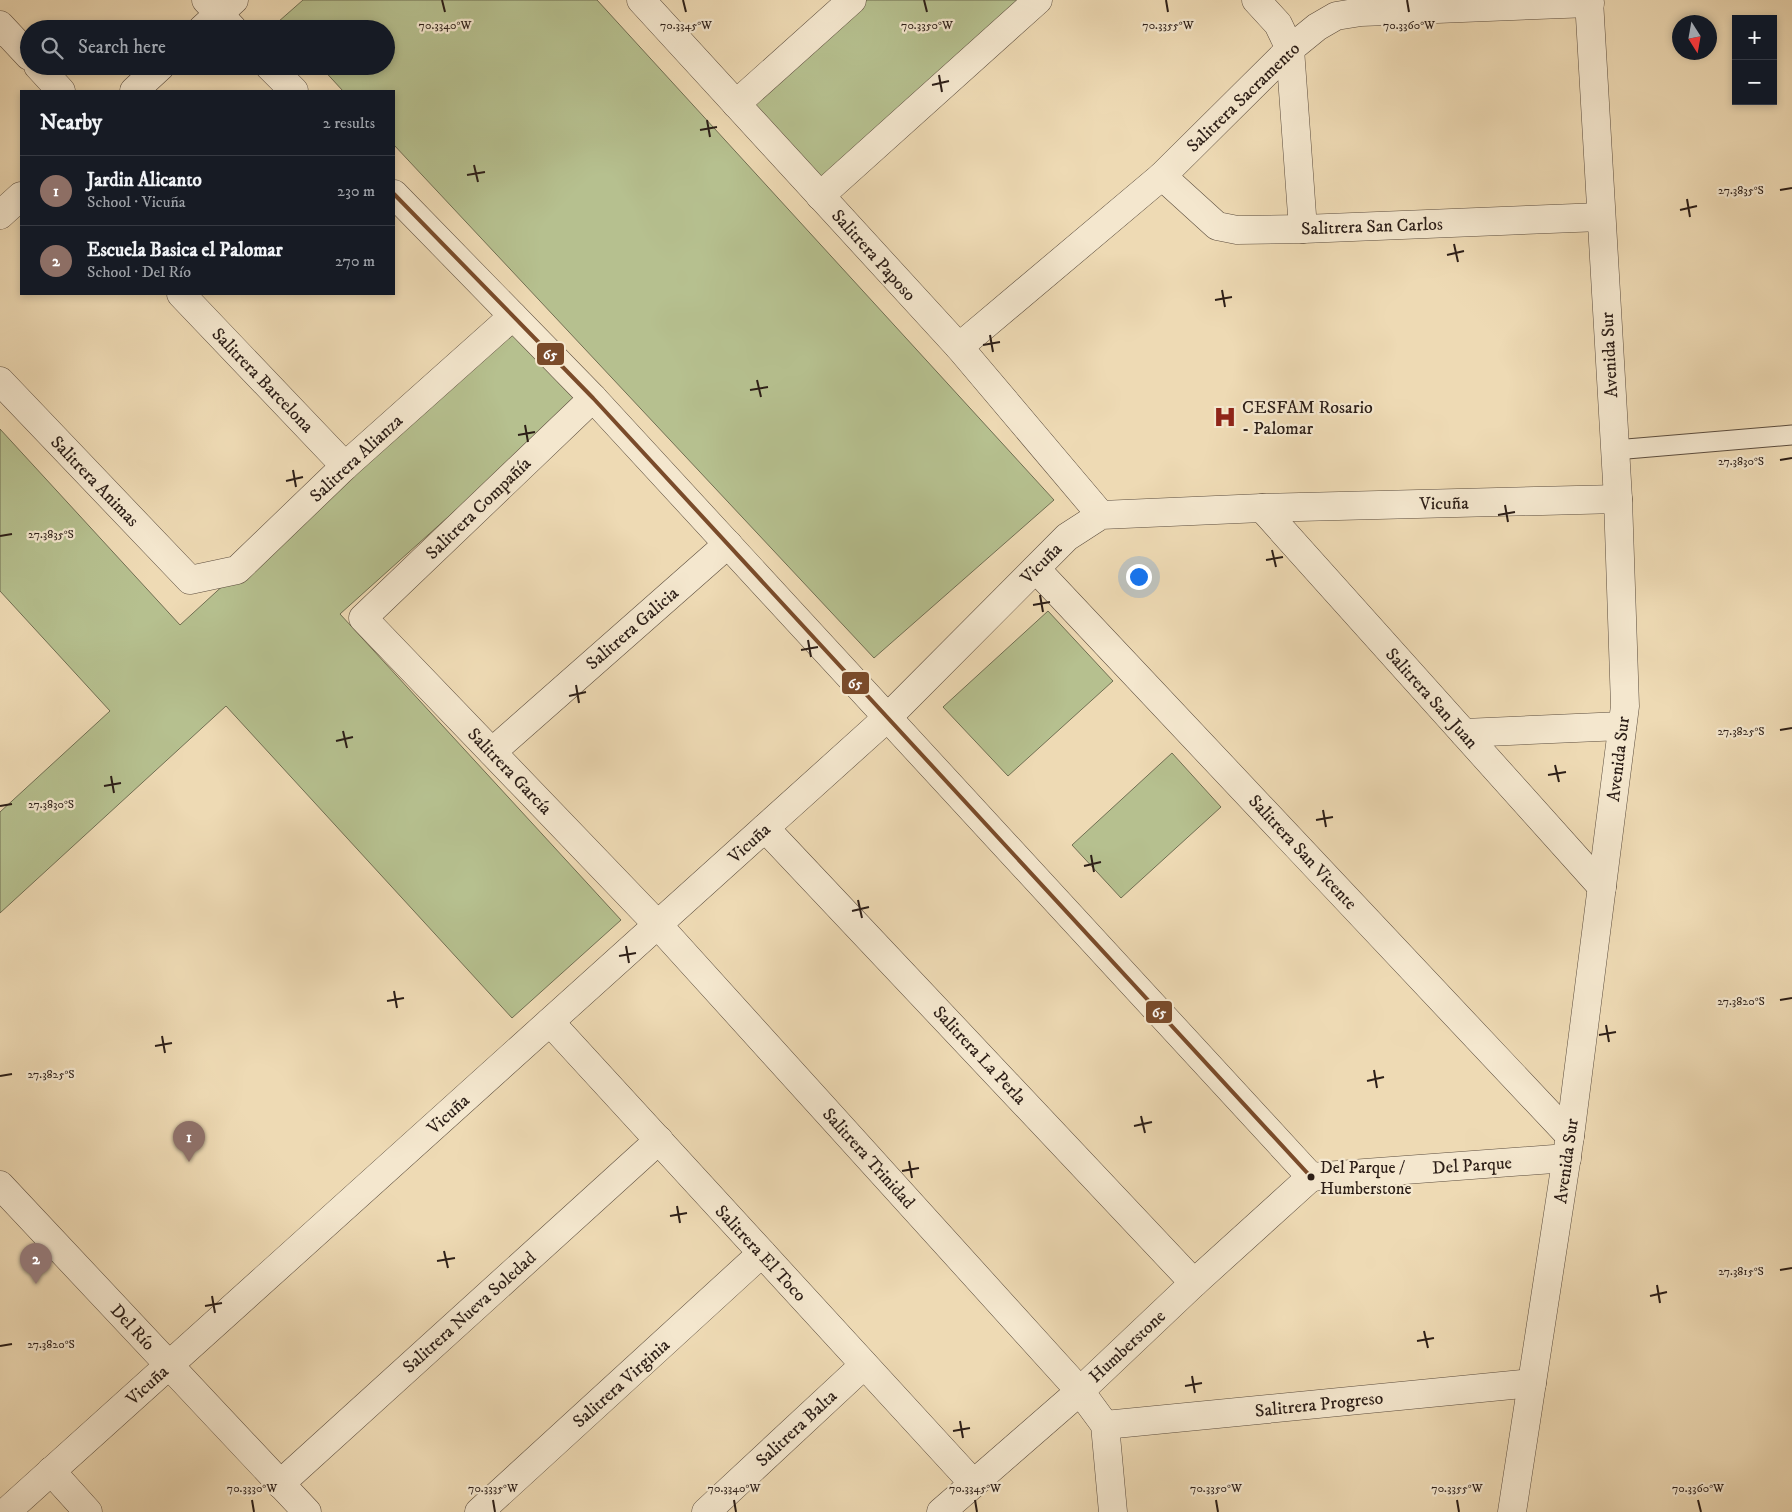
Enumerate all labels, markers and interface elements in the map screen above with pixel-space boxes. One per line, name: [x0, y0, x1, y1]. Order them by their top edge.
north arrow: [1672, 15, 1717, 60]
map controls: [1732, 15, 1777, 105]
button: +: [1732, 15, 1777, 60]
text: 70.3340°W: [419, 18, 472, 33]
text: 70.3345°W: [660, 18, 713, 33]
text: 70.3350°W: [901, 18, 954, 33]
text: 70.3355°W: [1142, 18, 1195, 33]
text: 70.3360°W: [1383, 18, 1436, 33]
search box: [20, 20, 395, 75]
icon: search: [38, 34, 66, 62]
text: Search here: [78, 36, 166, 59]
street label: Salitrera Sacramento: [1182, 38, 1305, 157]
button: −: [1732, 60, 1777, 105]
text: Nearby: [40, 110, 102, 136]
text: 2 results: [323, 113, 375, 133]
text: Jardin Alicanto: [87, 169, 202, 192]
text: 1: [53, 181, 59, 201]
text: 230 m: [337, 181, 375, 201]
text: 27.3835°S: [1718, 183, 1764, 198]
text: School · Vicuña: [87, 192, 186, 212]
street label: Salitrera Paposo: [826, 205, 920, 306]
street label: Salitrera San Carlos: [1301, 214, 1443, 240]
text: Escuela Basica el Palomar: [87, 239, 283, 262]
text: 2: [52, 251, 60, 271]
text: 270 m: [335, 251, 375, 271]
text: School · Del Río: [87, 262, 191, 282]
street label: Avenida Sur: [1597, 311, 1623, 398]
street label: Salitrera Barcelona: [207, 324, 318, 438]
line badge: 65: [536, 342, 565, 366]
text: 65: [543, 346, 557, 364]
place label: CESFAM Rosario - Palomar: [1242, 397, 1373, 440]
hospital icon: CESFAM Rosario - Palomar: [1212, 404, 1238, 430]
street label: Salitrera Alianza: [306, 410, 408, 507]
street label: Salitrera Animas: [45, 432, 143, 532]
street label: Salitrera Compañía: [421, 453, 536, 564]
text: 27.3830°S: [1718, 454, 1764, 469]
street label: Vicuña: [1418, 493, 1469, 515]
text: 27.3835°S: [28, 527, 74, 542]
street label: Vicuña: [1016, 538, 1067, 590]
your location: [1126, 564, 1152, 590]
street label: Salitrera Galicia: [582, 582, 684, 675]
street label: Salitrera San Juan: [1380, 644, 1483, 754]
line badge: 65: [841, 671, 870, 695]
text: 65: [848, 675, 862, 693]
street label: Avenida Sur: [1603, 715, 1635, 803]
street label: Salitrera García: [462, 724, 556, 820]
text: 27.3825°S: [1717, 724, 1765, 739]
street label: Salitrera San Vicente: [1243, 791, 1361, 915]
text: 27.3830°S: [28, 797, 74, 812]
street label: Vicuña: [723, 819, 776, 869]
text: 27.3820°S: [1717, 994, 1765, 1009]
line badge: 65: [1145, 1000, 1173, 1024]
street label: Salitrera La Perla: [928, 1002, 1031, 1110]
text: 65: [1152, 1004, 1166, 1022]
text: 27.3825°S: [27, 1067, 75, 1082]
street label: Vicuña: [422, 1090, 475, 1140]
street label: Salitrera Trinidad: [817, 1104, 919, 1214]
street label: Avenida Sur: [1550, 1117, 1584, 1205]
pin: 1: [173, 1121, 205, 1162]
street label: Del Parque: [1431, 1152, 1513, 1180]
place label: Del Parque / Humberstone: [1320, 1157, 1412, 1200]
marker: Del Parque / Humberstone: [1306, 1172, 1316, 1182]
street label: Salitrera El Toco: [710, 1201, 811, 1307]
pin: 2: [20, 1243, 52, 1284]
street label: Salitrera Nueva Soledad: [399, 1247, 541, 1378]
text: 27.3815°S: [1718, 1264, 1764, 1279]
street label: Del Río: [105, 1300, 159, 1356]
street label: Humberstone: [1085, 1306, 1171, 1388]
street label: Salitrera Virginia: [569, 1334, 675, 1433]
text: 27.3820°S: [27, 1337, 75, 1352]
street label: Vicuña: [121, 1361, 174, 1411]
street label: Salitrera Balta: [752, 1385, 842, 1472]
street label: Salitrera Progreso: [1254, 1387, 1385, 1423]
text: 70.3330°W: [227, 1481, 278, 1496]
text: 70.3335°W: [468, 1481, 519, 1496]
text: 70.3340°W: [708, 1481, 761, 1496]
text: 70.3345°W: [949, 1481, 1002, 1496]
text: 70.3350°W: [1190, 1481, 1243, 1496]
text: 70.3355°W: [1431, 1481, 1484, 1496]
text: 70.3360°W: [1672, 1481, 1725, 1496]

